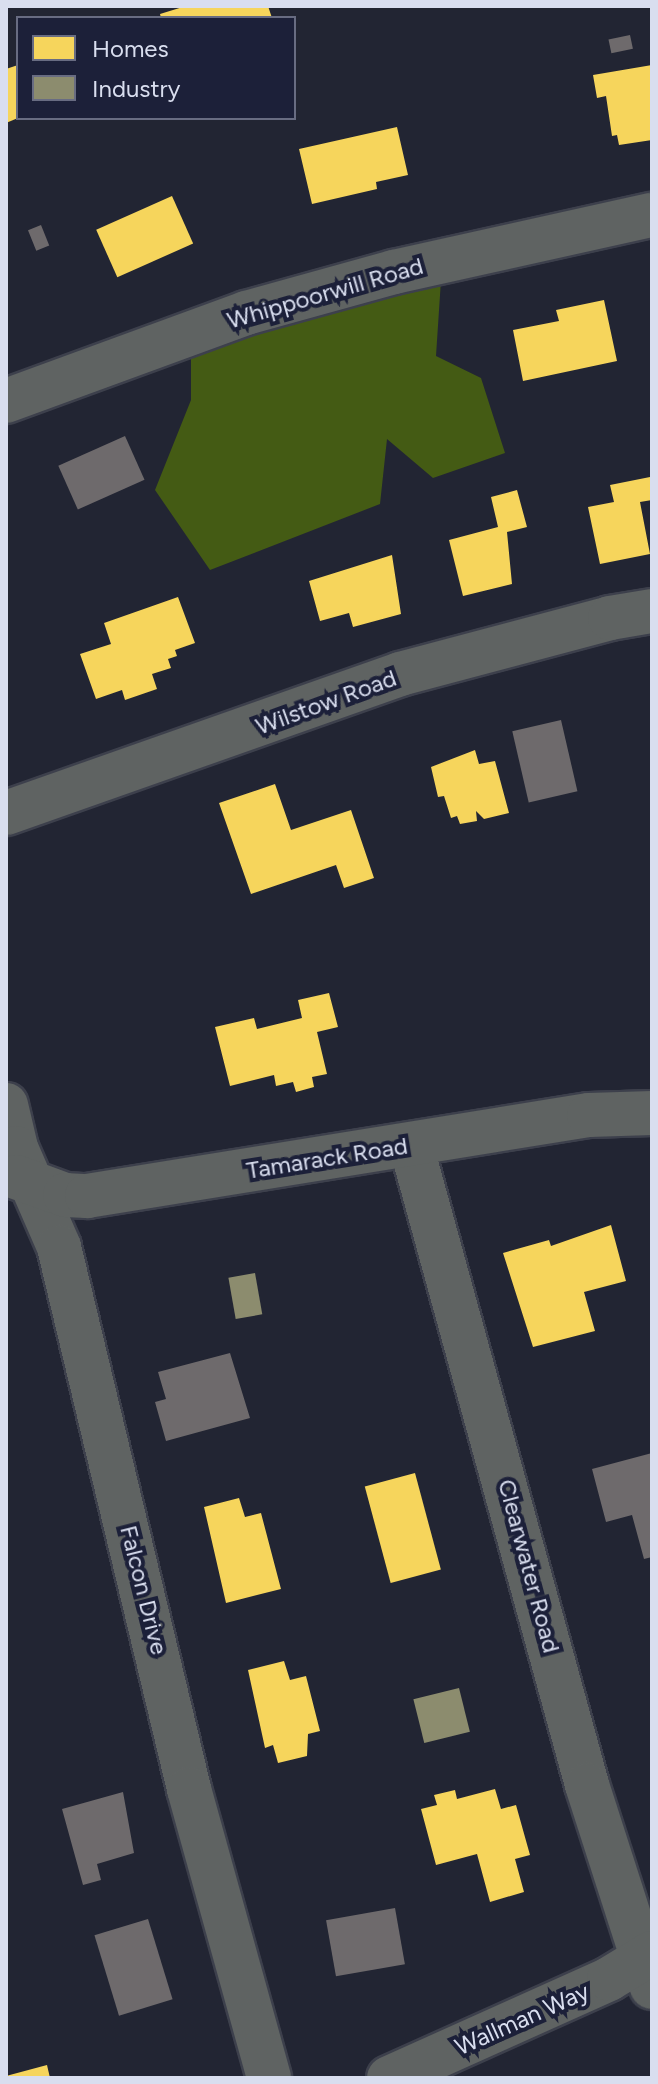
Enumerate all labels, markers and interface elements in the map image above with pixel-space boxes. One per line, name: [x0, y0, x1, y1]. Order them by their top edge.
legend: [16, 16, 296, 120]
text: Homes: [92, 34, 169, 63]
text: Industry: [92, 74, 180, 103]
street label: Whippoorwill Road: [224, 251, 426, 335]
street label: Wilstow Road: [252, 663, 400, 741]
street label: Tamarack Road: [244, 1131, 410, 1185]
street label: Clearwater Road: [492, 1476, 566, 1656]
street label: Falcon Drive: [114, 1522, 174, 1658]
street label: Wallman Way: [451, 1977, 593, 2061]

